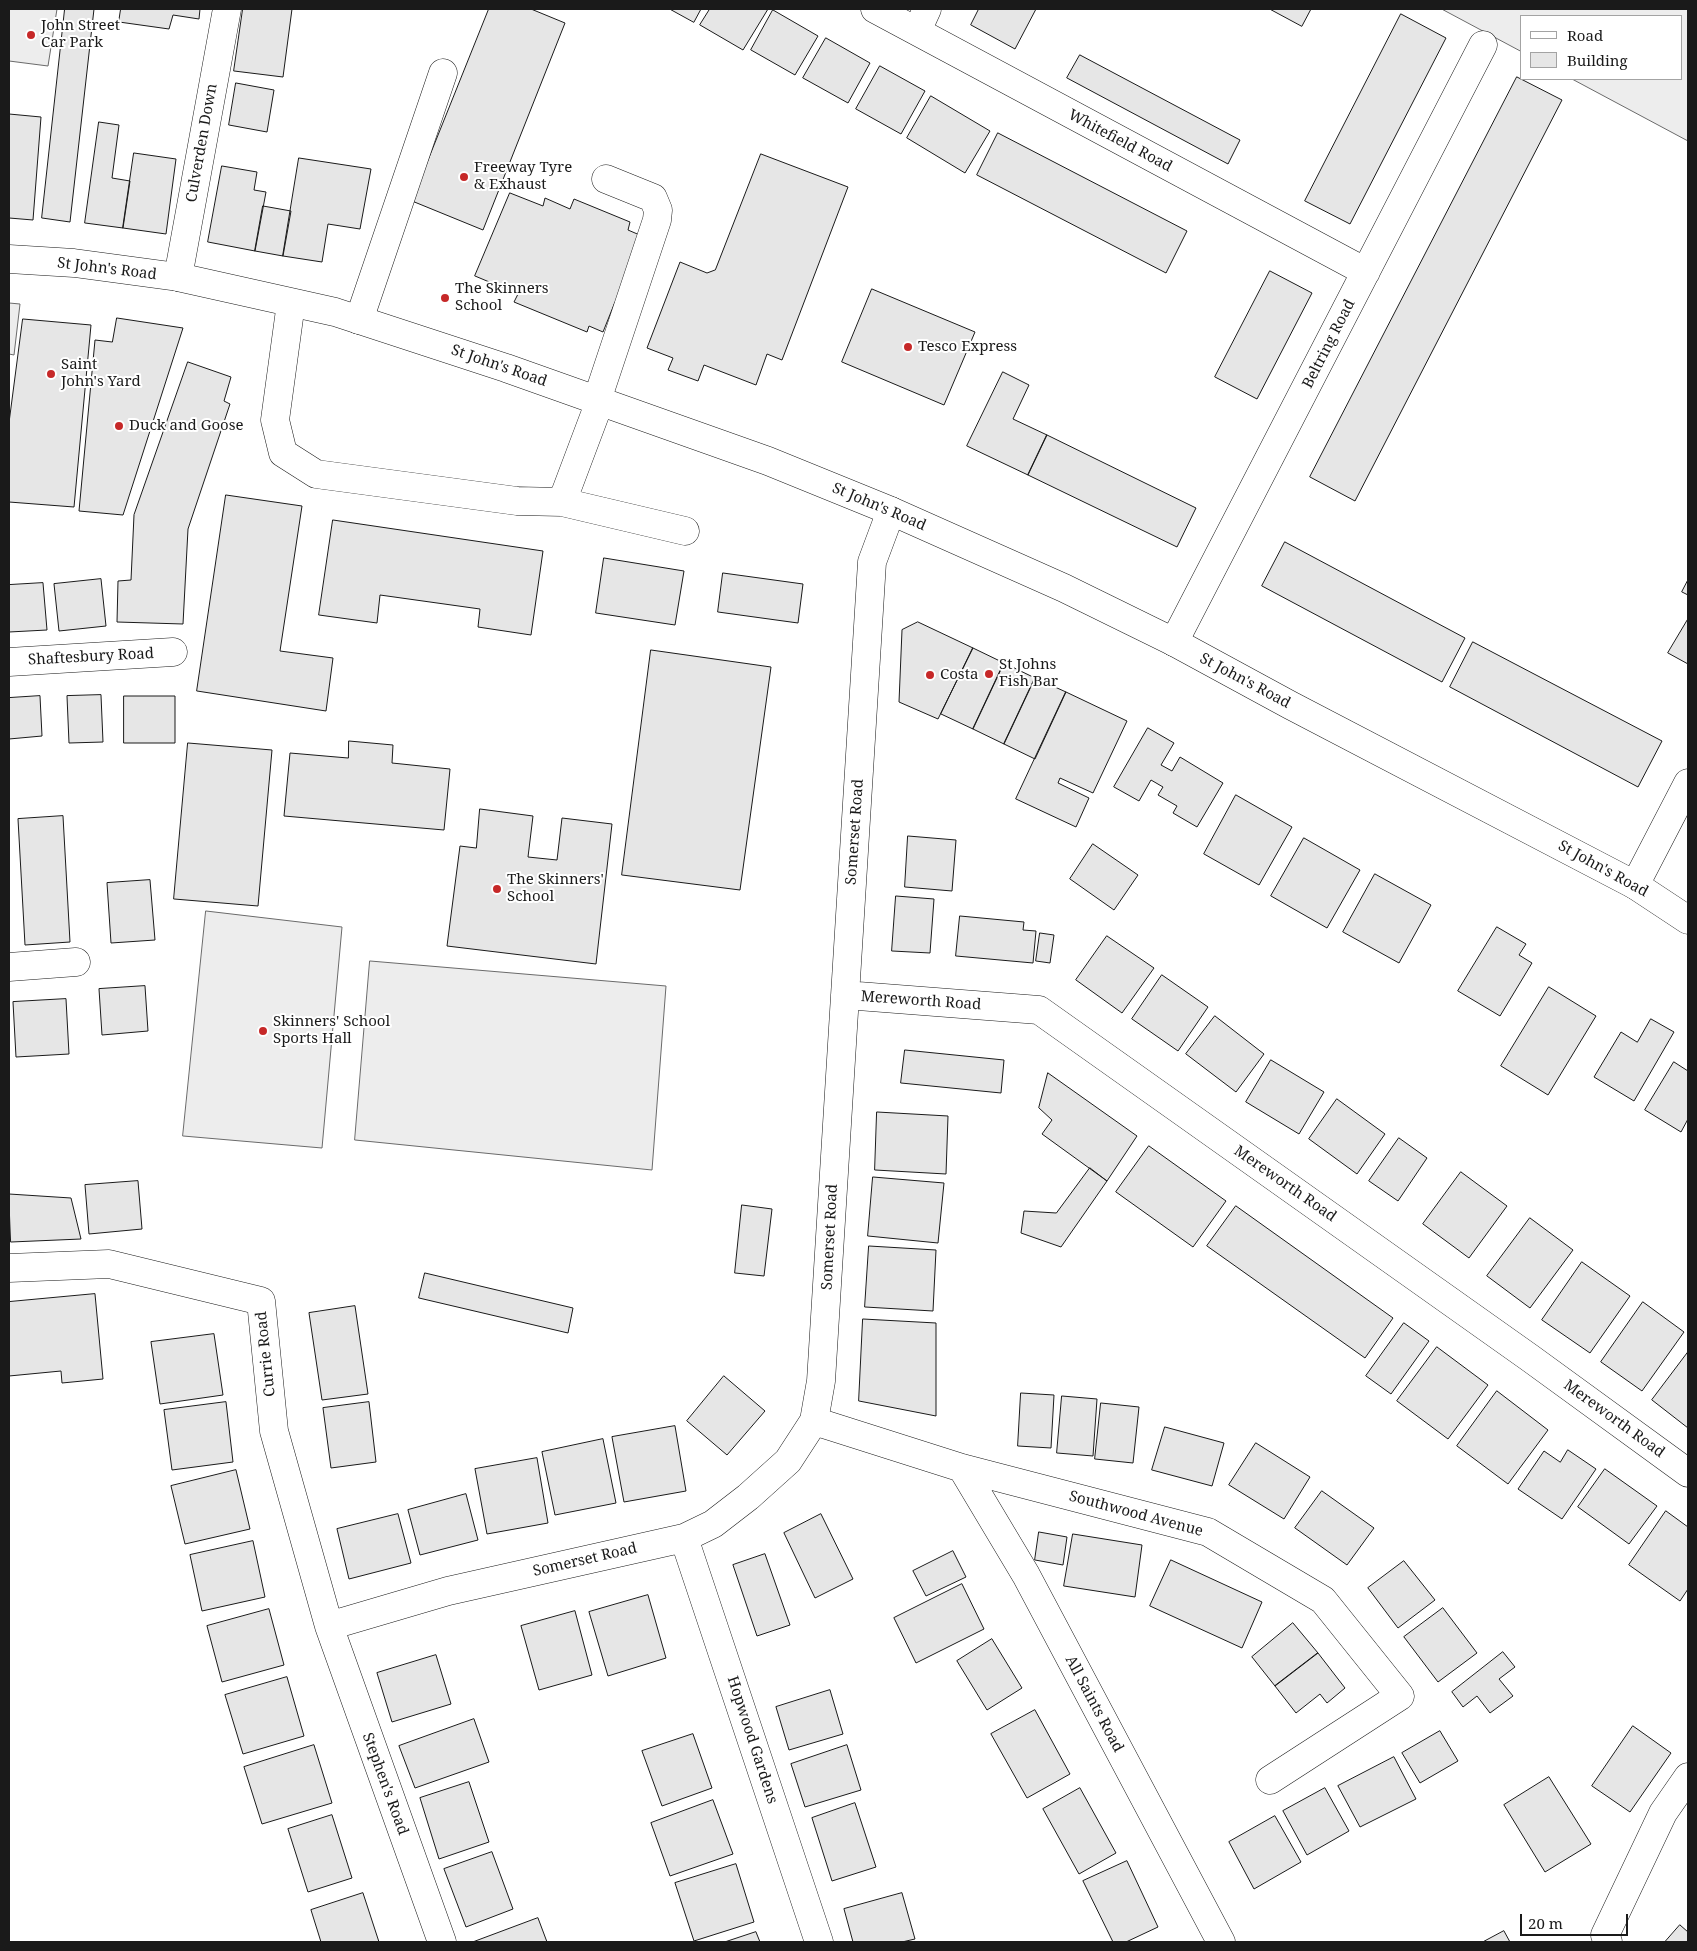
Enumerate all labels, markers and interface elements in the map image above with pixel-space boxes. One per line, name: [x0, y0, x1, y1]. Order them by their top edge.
legend: [1520, 15, 1682, 80]
place label: John Street Car Park: [41, 17, 120, 52]
text: Road: [1567, 25, 1603, 45]
marker: John Street Car Park: [25, 29, 37, 41]
text: Building: [1567, 50, 1628, 70]
street label: Culverden Down: [183, 82, 221, 204]
street label: Whitefield Road: [1065, 106, 1175, 176]
place label: Freeway Tyre & Exhaust: [474, 159, 572, 194]
marker: Freeway Tyre & Exhaust: [458, 171, 470, 183]
street label: St John's Road: [56, 254, 158, 284]
place label: The Skinners School: [455, 280, 549, 315]
marker: The Skinners School: [439, 292, 451, 304]
street label: Beltring Road: [1299, 297, 1359, 391]
place label: Tesco Express: [918, 338, 1017, 356]
street label: St John's Road: [449, 341, 549, 391]
marker: Tesco Express: [902, 341, 914, 353]
place label: Saint John's Yard: [61, 356, 141, 391]
marker: Saint John's Yard: [45, 368, 57, 380]
place label: Duck and Goose: [129, 417, 244, 435]
marker: Duck and Goose: [113, 420, 125, 432]
street label: St John's Road: [829, 479, 929, 535]
street label: Shaftesbury Road: [28, 645, 154, 669]
street label: St John's Road: [1197, 650, 1293, 712]
place label: St Johns Fish Bar: [999, 656, 1058, 691]
place label: Costa: [940, 666, 978, 684]
marker: St Johns Fish Bar: [983, 668, 995, 680]
marker: Costa: [924, 669, 936, 681]
street label: Somerset Road: [842, 778, 868, 886]
street label: St John's Road: [1555, 837, 1651, 901]
place label: The Skinners' School: [507, 871, 604, 906]
marker: The Skinners' School: [491, 883, 503, 895]
street label: Mereworth Road: [860, 988, 982, 1014]
place label: Skinners' School Sports Hall: [273, 1013, 390, 1048]
marker: Skinners' School Sports Hall: [257, 1025, 269, 1037]
street label: Mereworth Road: [1230, 1142, 1340, 1226]
street label: Somerset Road: [818, 1184, 842, 1290]
street label: Currie Road: [253, 1310, 279, 1398]
street label: Mereworth Road: [1560, 1376, 1668, 1462]
street label: Southwood Avenue: [1067, 1487, 1205, 1541]
street label: Somerset Road: [531, 1539, 639, 1581]
street label: All Saints Road: [1061, 1653, 1127, 1755]
street label: Hopwood Gardens: [723, 1674, 781, 1806]
street label: Stephen's Road: [358, 1730, 412, 1838]
scale bar: [1522, 1904, 1630, 1936]
text: 20 m: [1528, 1913, 1563, 1933]

